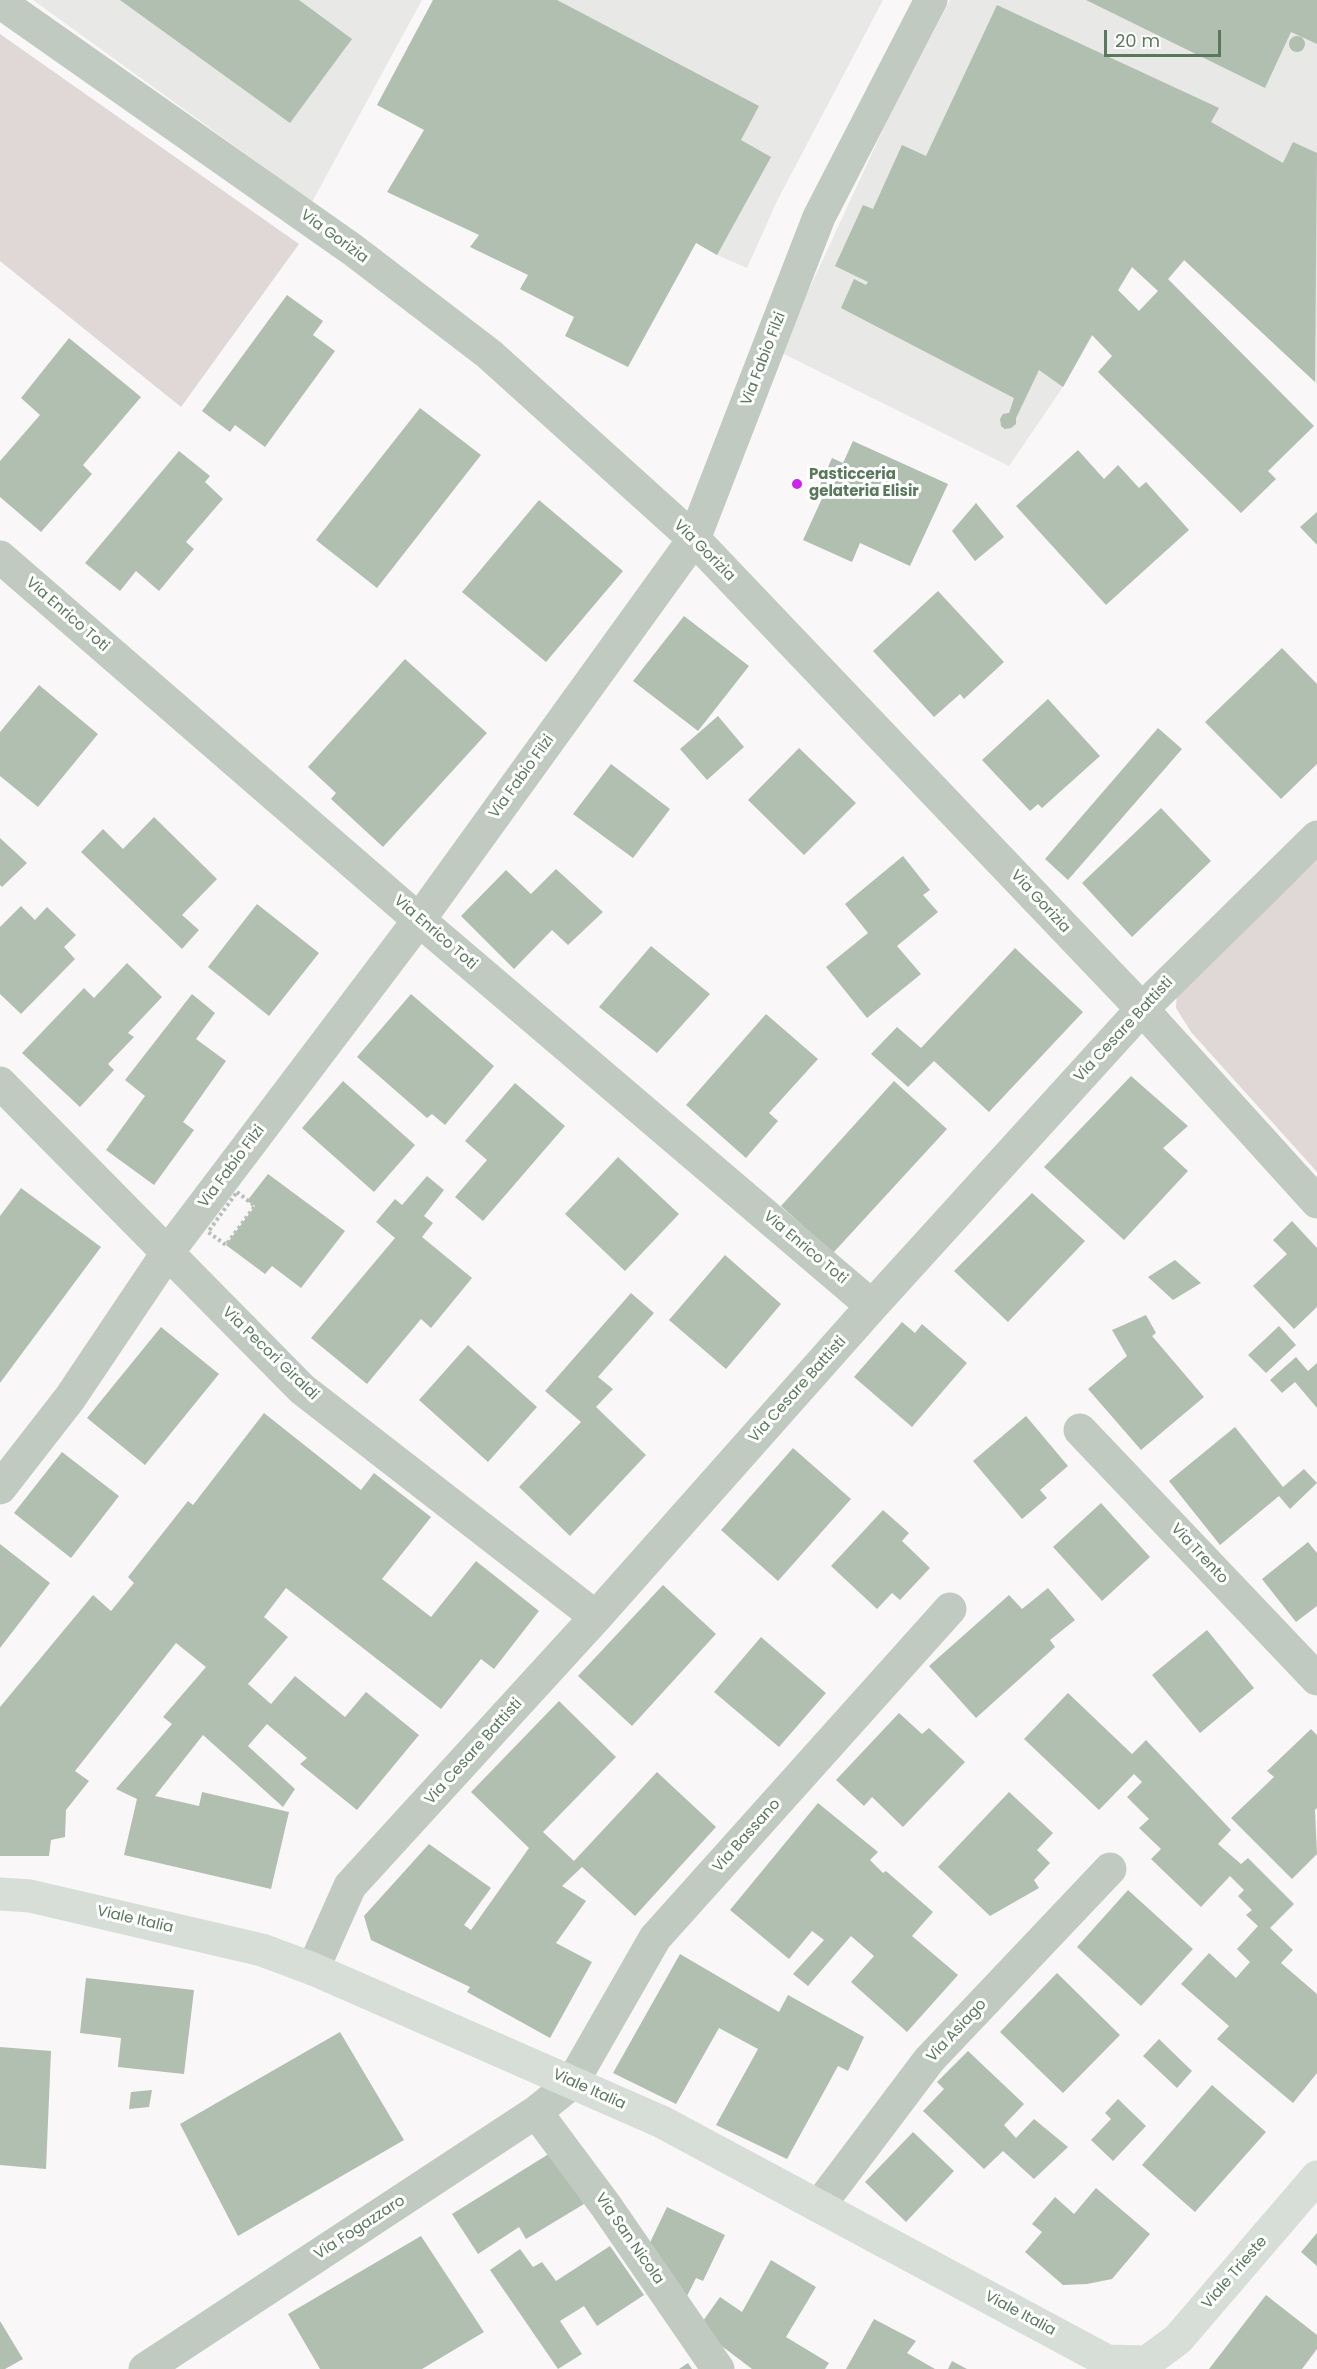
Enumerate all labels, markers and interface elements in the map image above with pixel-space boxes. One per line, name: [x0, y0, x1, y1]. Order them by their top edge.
scale bar: [1107, 18, 1224, 56]
text: 20 m: [1115, 28, 1160, 53]
street label: Via Gorizia: [297, 206, 371, 268]
street label: Via Fabio Filzi: [738, 310, 790, 408]
place label: Pasticceria gelateria Elisir: [809, 466, 919, 501]
marker: Pasticceria gelateria Elisir: [790, 477, 804, 491]
street label: Via Gorizia: [670, 517, 738, 585]
street label: Via Enrico Toti: [22, 574, 112, 656]
street label: Via Fabio Filzi: [486, 732, 558, 822]
street label: Via Gorizia: [1006, 867, 1074, 937]
street label: Via Enrico Toti: [390, 892, 480, 974]
street label: Via Cesare Battisti: [1071, 974, 1177, 1086]
street label: Via Fabio Filzi: [195, 1122, 269, 1212]
street label: Via Enrico Toti: [759, 1208, 851, 1288]
street label: Via Pecori Giraldi: [218, 1304, 322, 1404]
street label: Via Cesare Battisti: [746, 1333, 850, 1447]
street label: Via Trento: [1167, 1520, 1231, 1588]
street label: Via Cesare Battisti: [422, 1695, 526, 1809]
street label: Via Bassano: [709, 1796, 785, 1876]
street label: Viale Italia: [95, 1902, 175, 1938]
street label: Via Asiago: [923, 1996, 991, 2066]
street label: Viale Italia: [550, 2066, 628, 2114]
street label: Via San Nicola: [591, 2190, 667, 2288]
street label: Via Fogazzaro: [311, 2192, 409, 2264]
street label: Viale Trieste: [1199, 2233, 1271, 2313]
street label: Viale Italia: [981, 2288, 1059, 2340]

